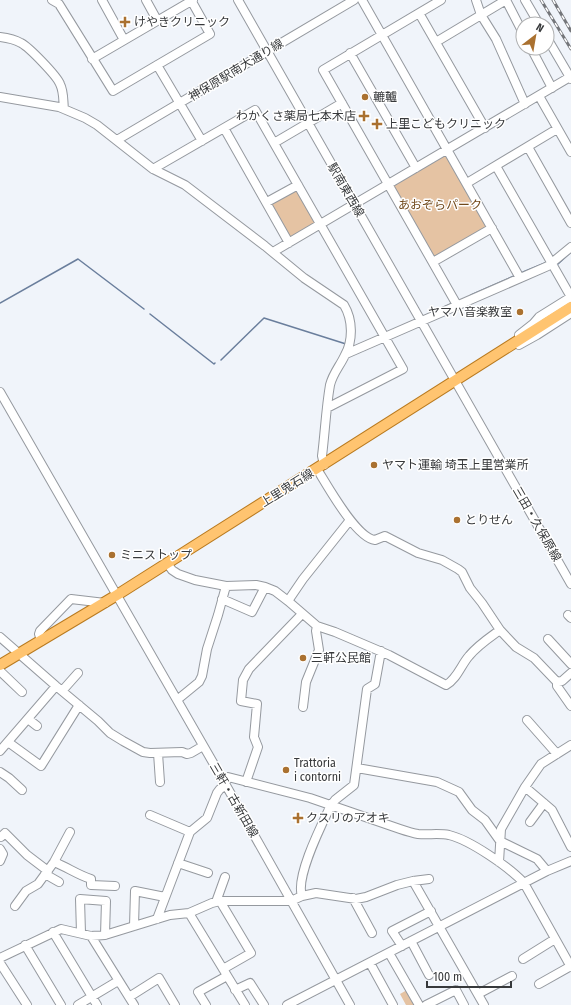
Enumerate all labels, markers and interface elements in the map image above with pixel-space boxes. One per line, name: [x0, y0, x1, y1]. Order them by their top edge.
place label: けやきクリニック: [134, 15, 230, 29]
marker: けやきクリニック: [119, 16, 131, 28]
north arrow: [515, 16, 555, 56]
text: N: [534, 21, 546, 35]
street label: 神保原駅南大通り線: [186, 36, 286, 104]
place label: 轆轤: [373, 90, 397, 104]
marker: 轆轤: [360, 92, 370, 102]
place label: わかくさ薬局七本木店: [236, 109, 356, 123]
marker: わかくさ薬局七本木店: [359, 111, 369, 121]
place label: 上里こどもクリニック: [386, 117, 506, 131]
marker: 上里こどもクリニック: [371, 118, 383, 130]
street label: 駅南東西線: [325, 161, 367, 219]
park label: あおぞらパーク: [398, 198, 482, 212]
place label: ヤマハ音楽教室: [428, 305, 512, 319]
marker: ヤマハ音楽教室: [515, 307, 525, 317]
place label: ヤマト運輸 埼玉上里営業所: [382, 458, 529, 472]
marker: ヤマト運輸 埼玉上里営業所: [369, 460, 379, 470]
street label: 上里鬼石線: [258, 466, 316, 510]
street label: 三田・久保原線: [510, 484, 564, 564]
place label: とりせん: [465, 513, 513, 527]
marker: とりせん: [452, 515, 462, 525]
place label: ミニストップ: [120, 548, 192, 562]
marker: ミニストップ: [107, 550, 117, 560]
place label: 三軒公民館: [311, 651, 371, 665]
marker: 三軒公民館: [298, 653, 308, 663]
place label: Trattoria i contorni: [294, 756, 341, 784]
street label: 三軒・古新田線: [207, 760, 261, 840]
marker: Trattoria i contorni: [281, 765, 291, 775]
place label: クスリのアオキ: [306, 811, 390, 825]
marker: クスリのアオキ: [293, 813, 303, 823]
scale bar: [427, 963, 511, 989]
text: 100 m: [433, 970, 462, 984]

